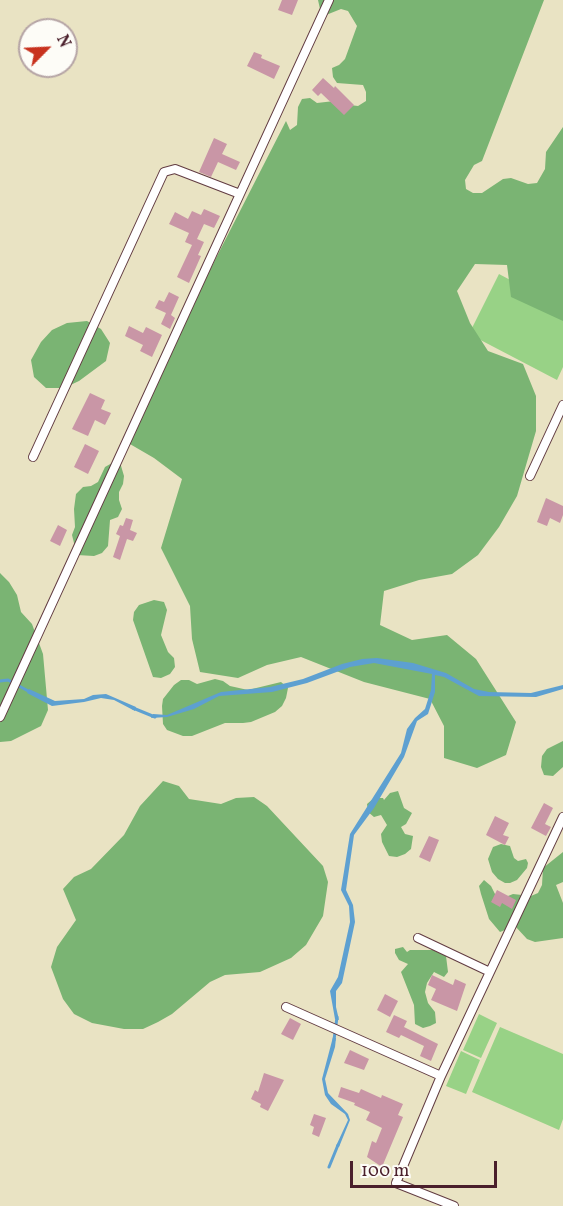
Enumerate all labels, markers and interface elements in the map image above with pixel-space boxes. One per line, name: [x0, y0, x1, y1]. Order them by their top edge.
north arrow: [18, 18, 78, 78]
text: N: [50, 32, 75, 51]
scale bar: [353, 1149, 500, 1187]
text: 100 m: [361, 1159, 410, 1184]

